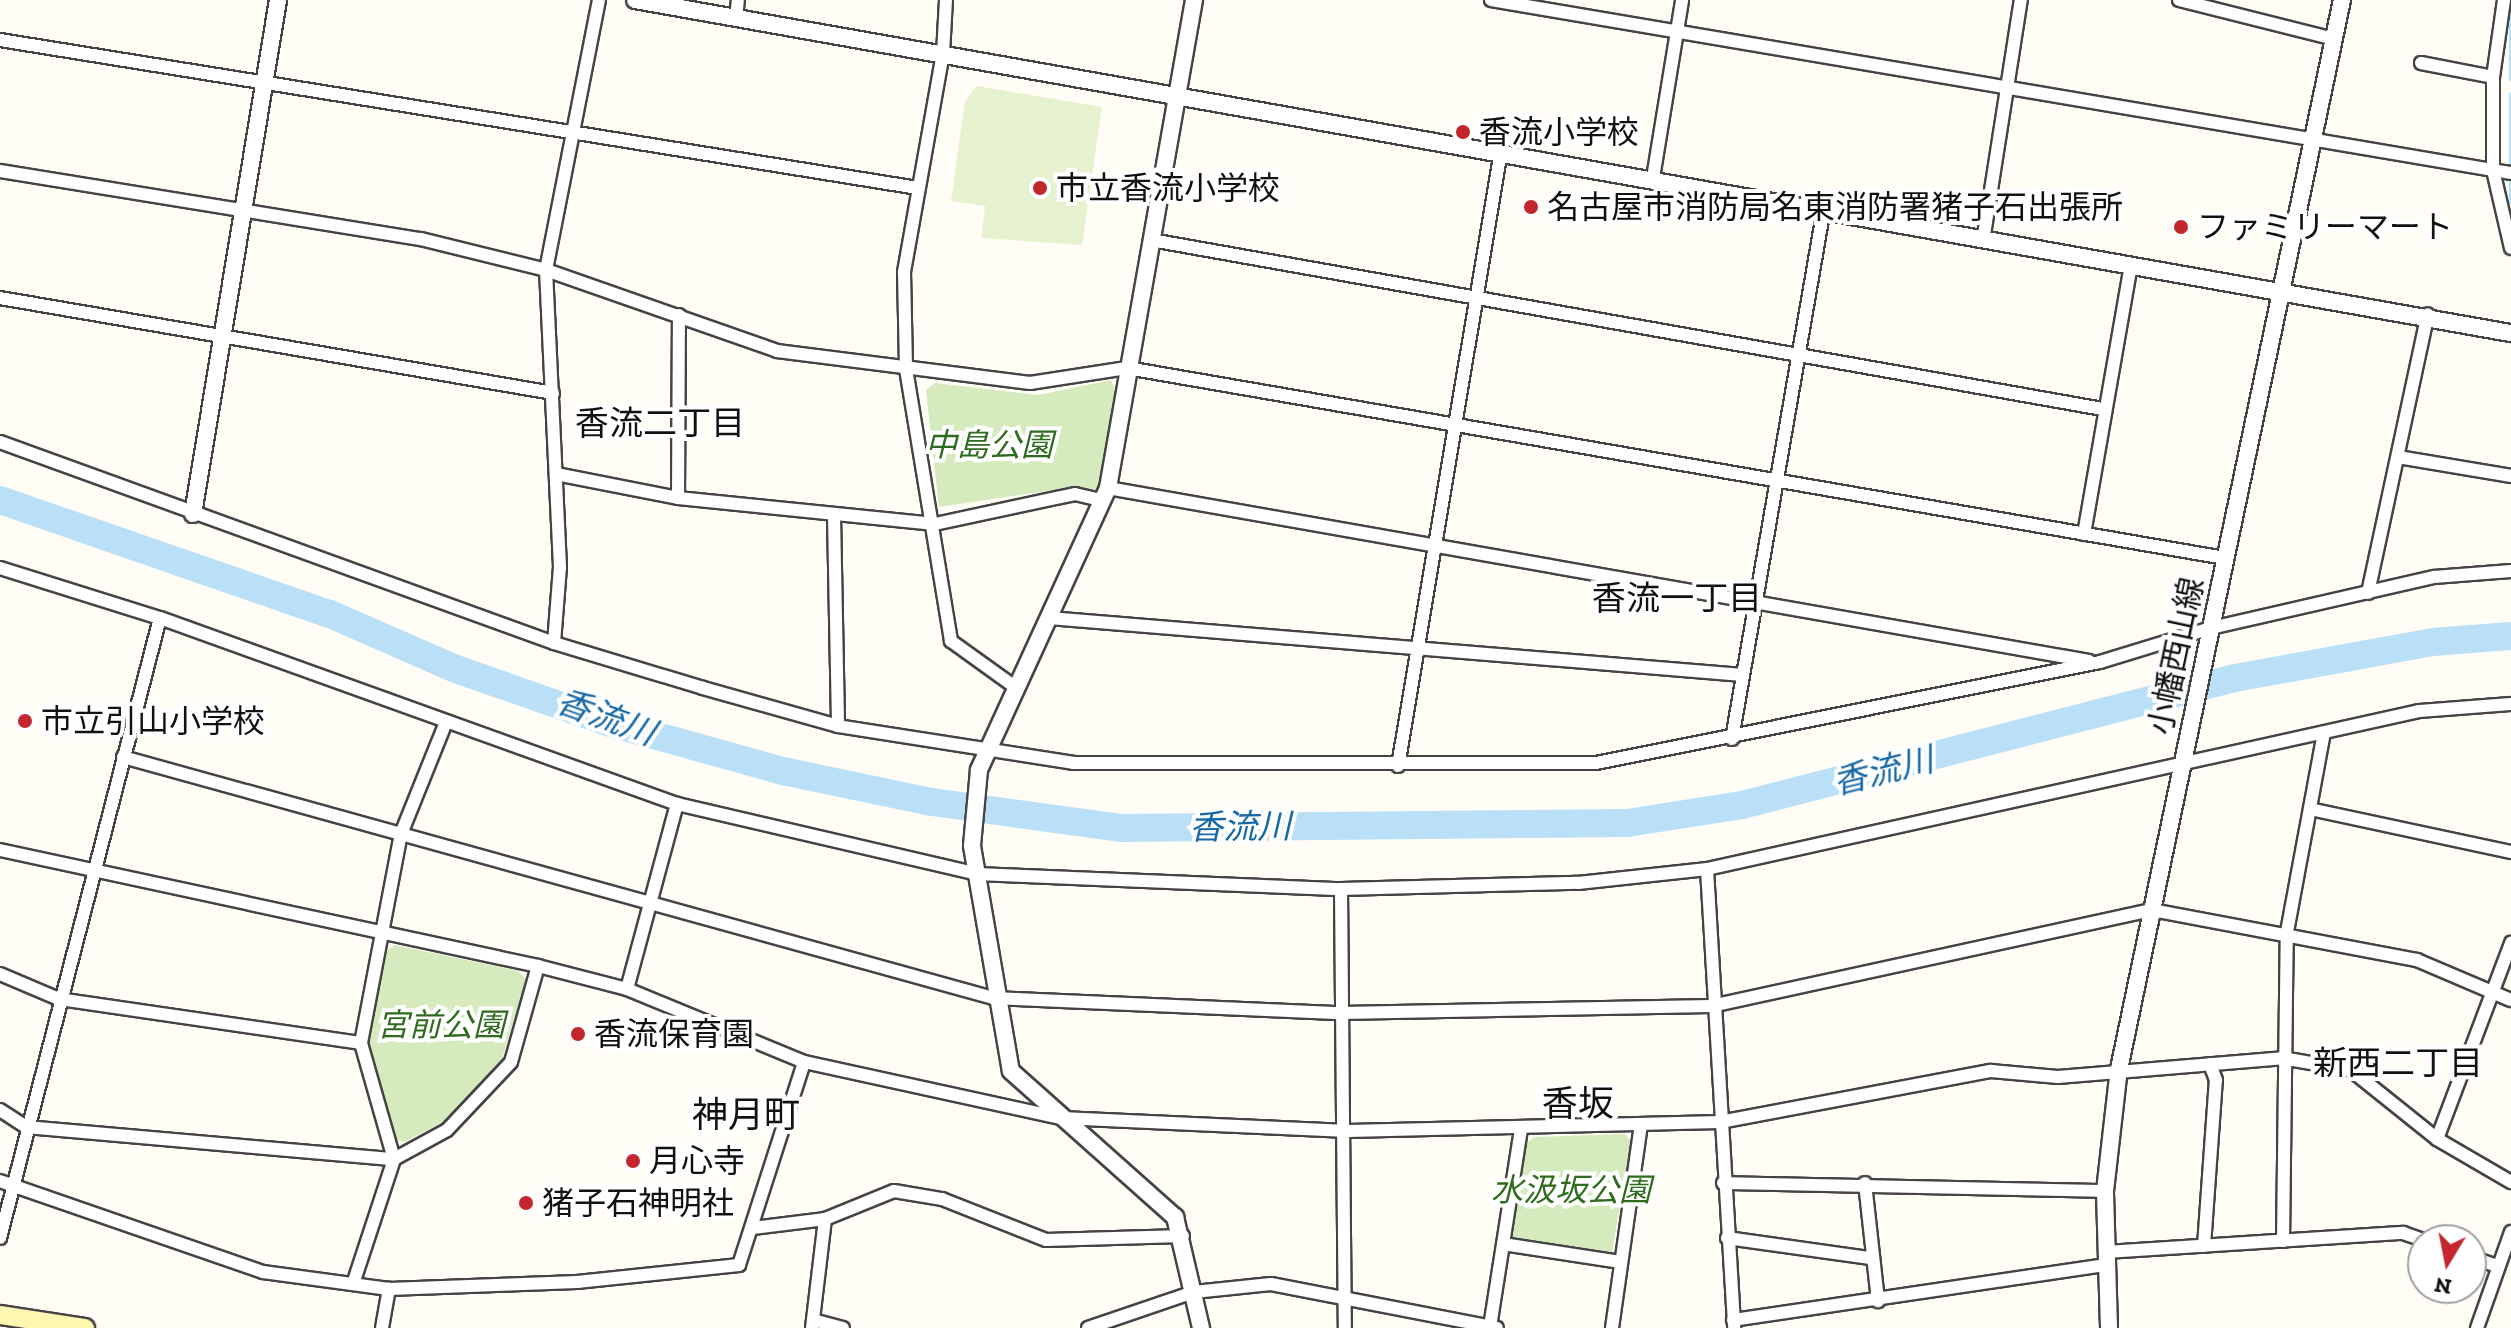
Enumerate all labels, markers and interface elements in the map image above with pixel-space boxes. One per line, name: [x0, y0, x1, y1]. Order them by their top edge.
place label: 香流小学校: [1479, 113, 1639, 151]
marker: 香流小学校: [1454, 123, 1472, 141]
place label: 市立香流小学校: [1056, 169, 1280, 207]
marker: 市立香流小学校: [1031, 179, 1049, 197]
place label: 名古屋市消防局名東消防署猪子石出張所: [1547, 188, 2123, 226]
marker: 名古屋市消防局名東消防署猪子石出張所: [1522, 198, 1540, 216]
place label: ファミリーマート: [2197, 208, 2453, 246]
marker: ファミリーマート: [2172, 218, 2190, 236]
district label: 香流二丁目: [575, 404, 745, 444]
park label: 中島公園: [925, 426, 1053, 464]
street label: 小幡西山線: [2141, 574, 2211, 738]
district label: 香流一丁目: [1592, 579, 1762, 619]
water label: 香流川: [551, 680, 661, 754]
place label: 市立引山小学校: [41, 702, 265, 740]
marker: 市立引山小学校: [16, 712, 34, 730]
water label: 香流川: [1829, 739, 1937, 803]
water label: 香流川: [1189, 806, 1291, 848]
park label: 宮前公園: [377, 1006, 505, 1044]
place label: 香流保育園: [594, 1015, 754, 1053]
marker: 香流保育園: [569, 1025, 587, 1043]
district label: 新西二丁目: [2313, 1044, 2483, 1084]
district label: 香坂: [1542, 1082, 1614, 1126]
district label: 神月町: [692, 1093, 800, 1137]
place label: 月心寺: [649, 1142, 745, 1180]
marker: 月心寺: [624, 1152, 642, 1170]
park label: 水汲坂公園: [1491, 1171, 1651, 1209]
place label: 猪子石神明社: [542, 1184, 734, 1222]
marker: 猪子石神明社: [517, 1194, 535, 1212]
north arrow: [2407, 1224, 2487, 1304]
text: N: [2433, 1271, 2454, 1301]

